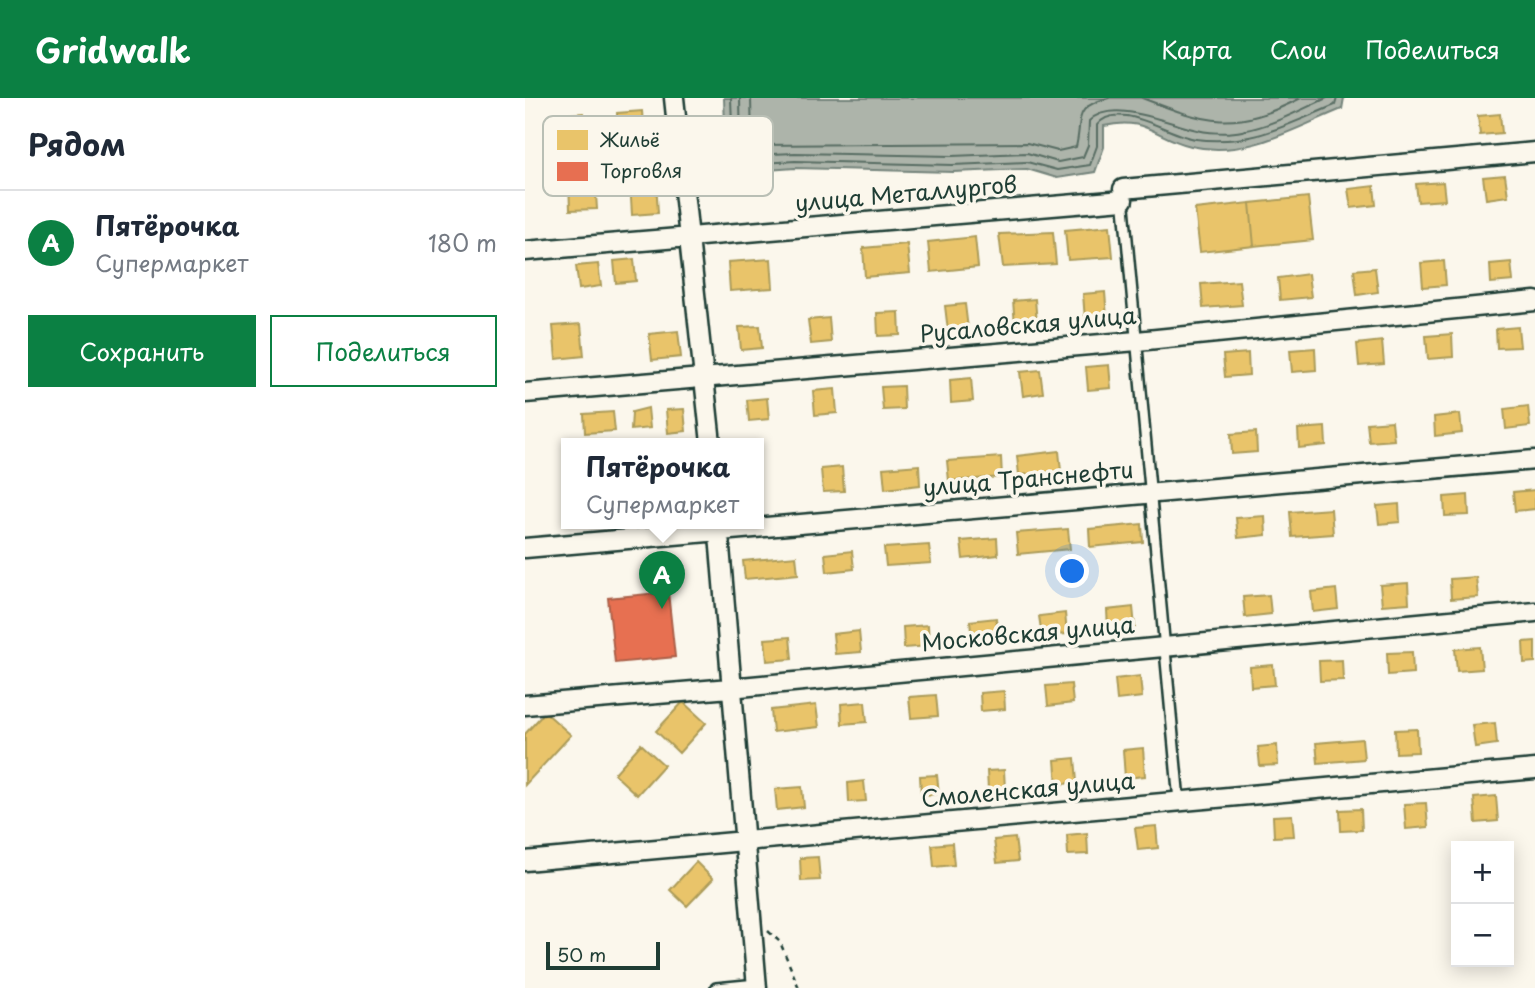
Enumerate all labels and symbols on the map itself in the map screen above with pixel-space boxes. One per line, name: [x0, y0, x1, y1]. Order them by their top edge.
legend: [543, 116, 773, 196]
text: Жильё: [599, 125, 660, 153]
text: Торговля: [600, 156, 682, 184]
street label: улица Металлургов: [793, 165, 1018, 220]
street label: Русаловская улица: [918, 297, 1138, 350]
street label: улица Транснефти: [921, 451, 1135, 504]
pin: A: [639, 551, 685, 609]
your location: [1055, 554, 1089, 588]
street label: Московская улица: [920, 606, 1136, 659]
street label: Смоленская улица: [920, 762, 1137, 815]
scale bar: [546, 939, 660, 971]

